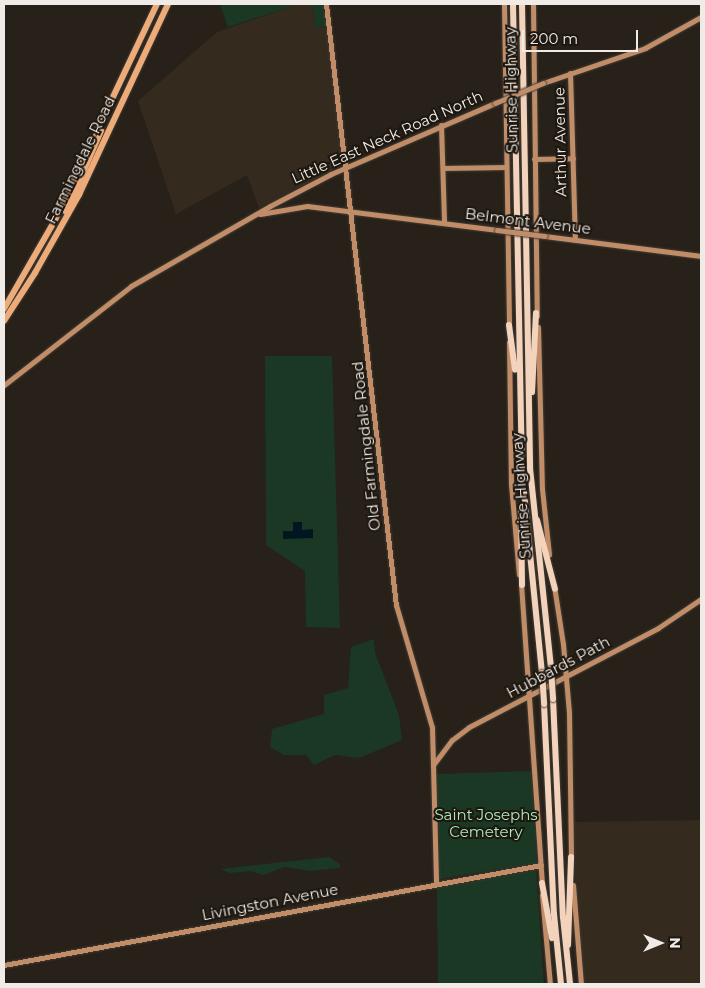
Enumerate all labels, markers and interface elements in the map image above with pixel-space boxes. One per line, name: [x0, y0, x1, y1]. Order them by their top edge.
scale bar: [525, 20, 641, 52]
street label: Sunrise Highway: [501, 27, 521, 153]
text: 200 m: [530, 29, 578, 48]
street label: Little East Neck Road North: [289, 87, 485, 187]
street label: Arthur Avenue: [550, 87, 570, 197]
street label: Farmingdale Road: [41, 93, 119, 227]
street label: Belmont Avenue: [464, 204, 592, 238]
street label: Old Farmingdale Road: [348, 360, 384, 532]
street label: Sunrise Highway: [508, 433, 534, 559]
street label: Hubbards Path: [503, 632, 613, 702]
park label: Saint Josephs Cemetery: [434, 805, 538, 840]
street label: Livingston Avenue: [200, 880, 340, 924]
north arrow: [635, 918, 685, 968]
text: N: [666, 937, 684, 949]

